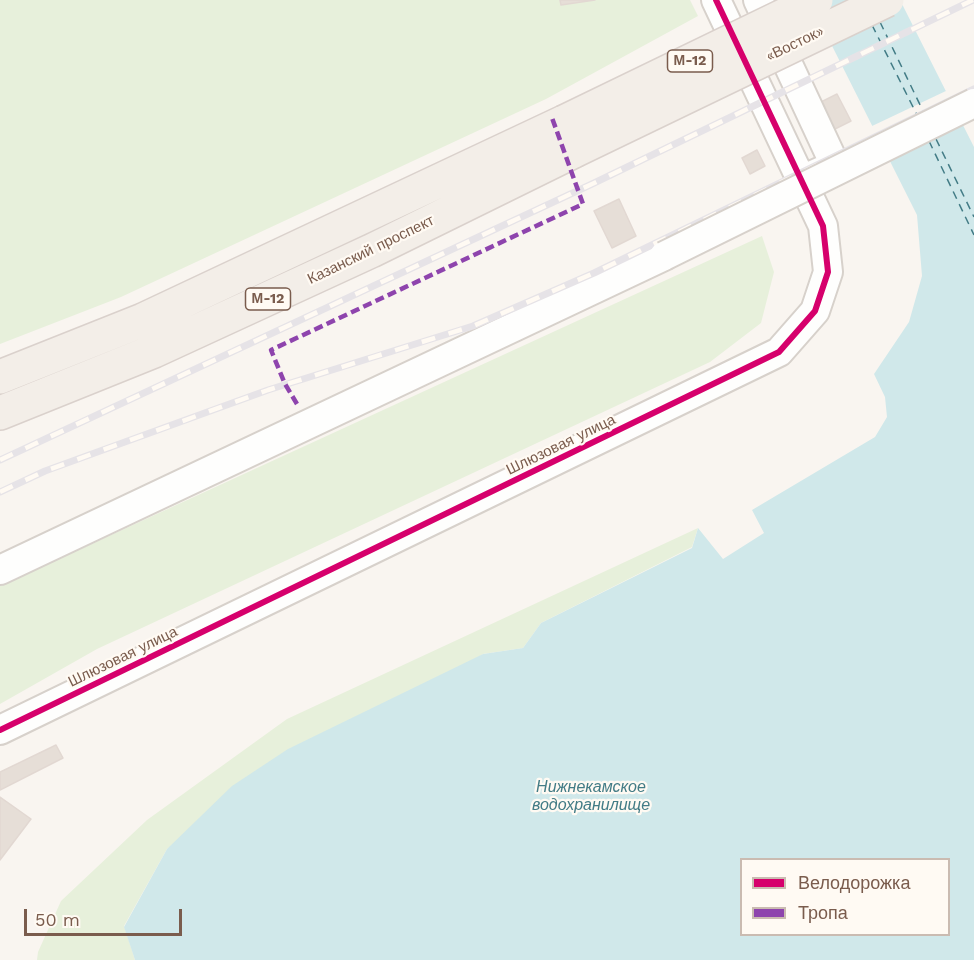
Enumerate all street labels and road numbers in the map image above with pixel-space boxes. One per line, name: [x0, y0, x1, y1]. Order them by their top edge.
street label: «Восток»: [763, 22, 827, 66]
road number: М-12: [668, 50, 712, 72]
street label: Казанский проспект: [305, 212, 437, 288]
road number: М-12: [246, 288, 290, 310]
street label: Шлюзовая улица: [503, 411, 619, 479]
street label: Шлюзовая улица: [65, 623, 181, 691]

